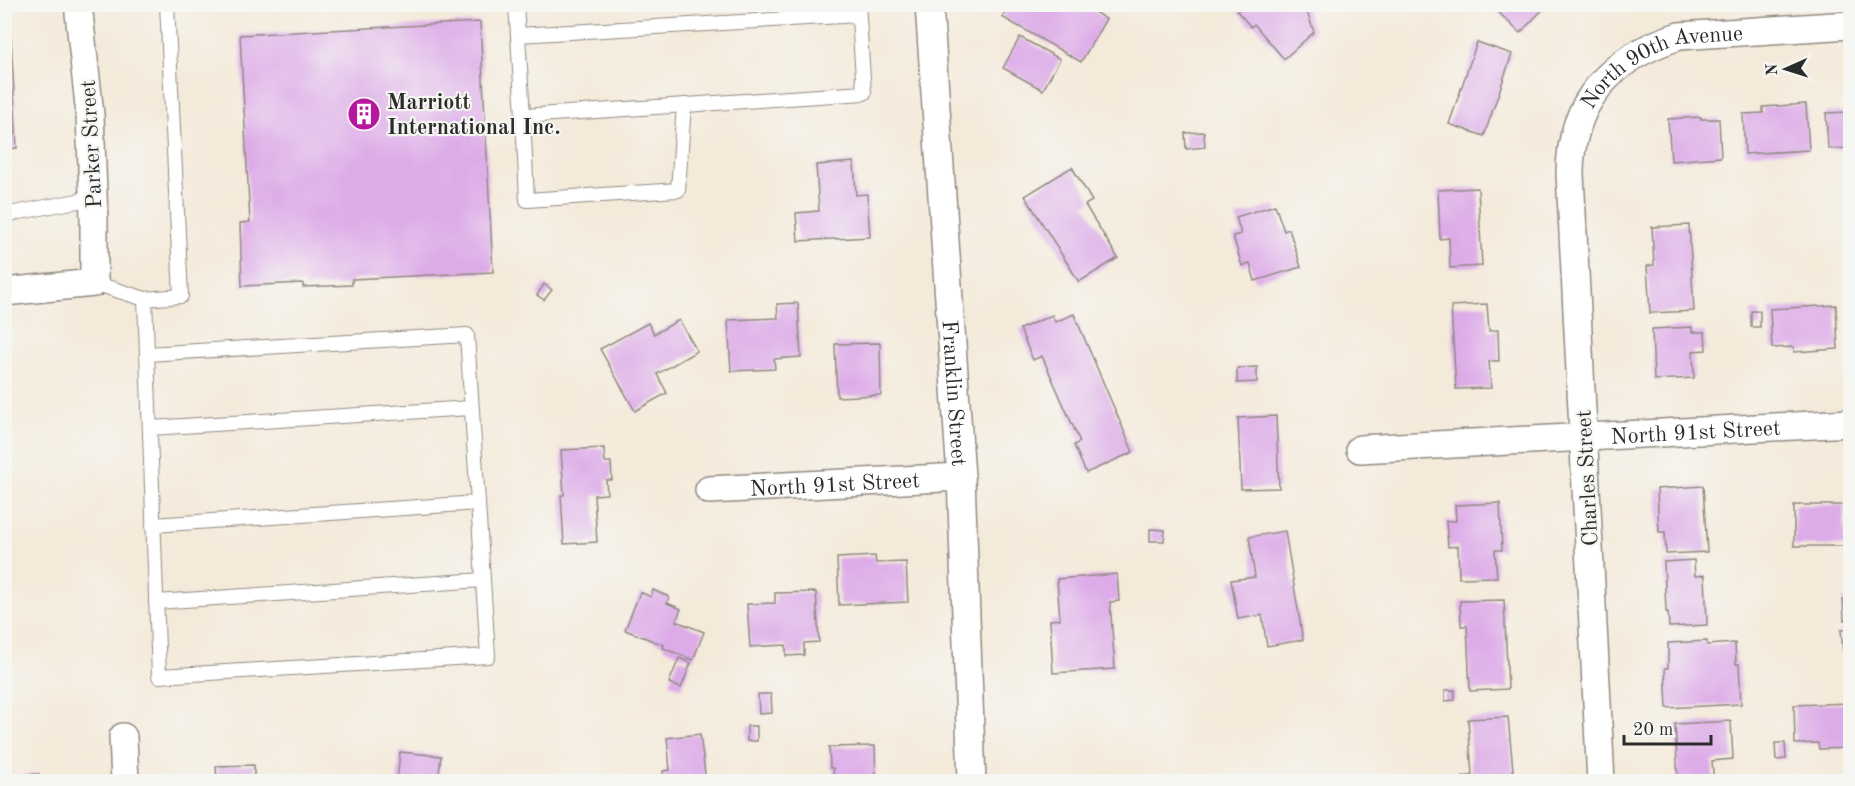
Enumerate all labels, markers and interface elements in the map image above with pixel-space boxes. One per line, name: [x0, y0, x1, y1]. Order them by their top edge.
street label: North 90th Avenue: [1578, 23, 1744, 113]
north arrow: [1756, 39, 1816, 99]
text: N: [1765, 62, 1781, 76]
street label: Parker Street: [78, 79, 106, 209]
place label: Marriott International Inc.: [387, 92, 561, 139]
building icon: Marriott International Inc.: [346, 96, 382, 132]
street label: Franklin Street: [937, 319, 969, 467]
street label: Charles Street: [1573, 409, 1603, 547]
street label: North 91st Street: [1610, 418, 1781, 449]
street label: North 91st Street: [749, 470, 920, 501]
scale bar: [1624, 708, 1711, 746]
text: 20 m: [1633, 721, 1673, 739]

